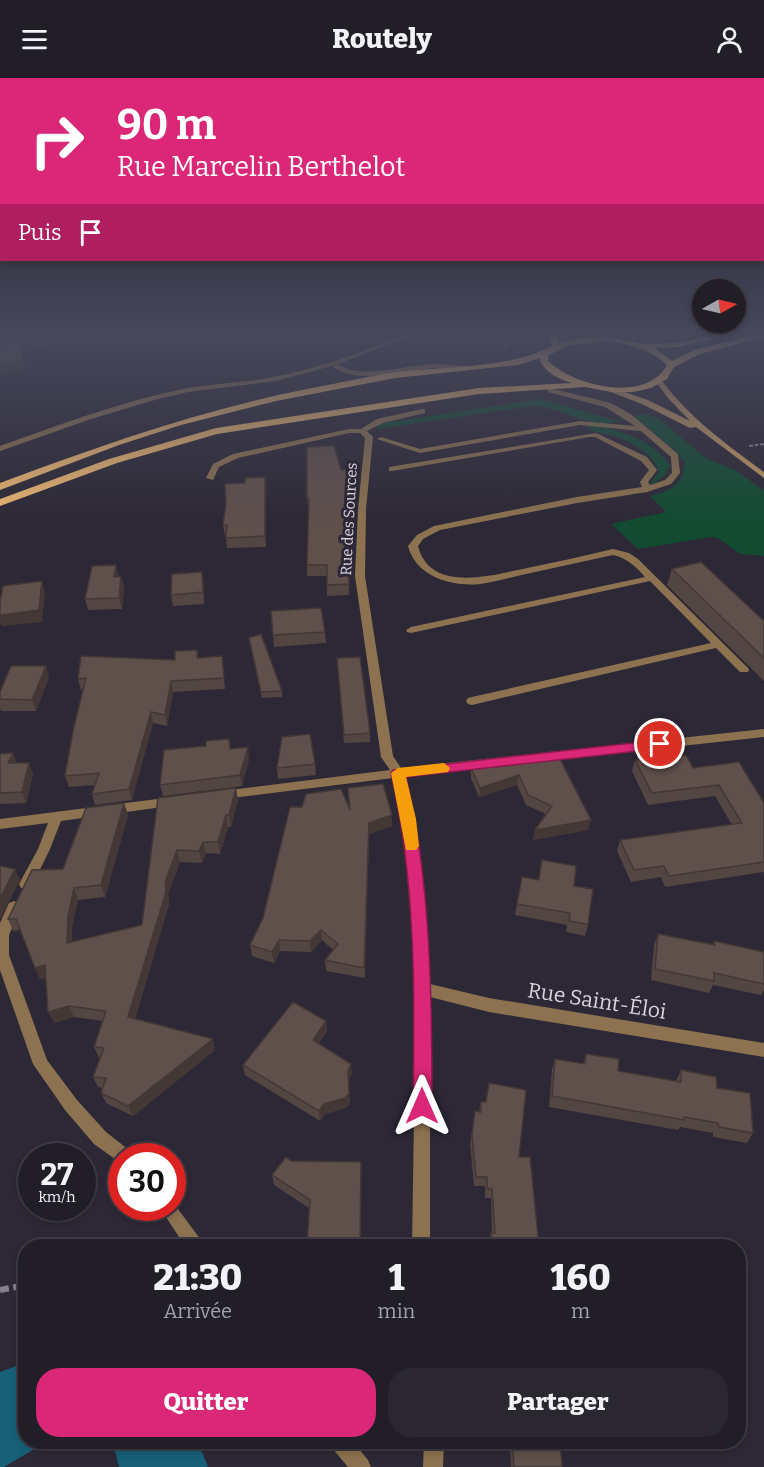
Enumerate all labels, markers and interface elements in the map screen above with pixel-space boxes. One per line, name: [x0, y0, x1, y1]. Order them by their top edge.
icon: menu: [18, 23, 51, 56]
text: Routely: [332, 23, 432, 55]
icon: person: [713, 23, 746, 56]
text: 90 m: [117, 100, 216, 150]
icon: right: [18, 102, 96, 180]
text: Rue Marcelin Berthelot: [117, 151, 405, 183]
icon: arrive: [74, 216, 107, 249]
text: Puis: [18, 219, 62, 246]
north arrow: [692, 279, 746, 333]
map controls: [692, 279, 746, 333]
street label: Rue des Sources: [337, 462, 361, 576]
pin: [634, 718, 685, 769]
icon: arrive: [643, 727, 676, 760]
street label: Rue Saint-Éloi: [526, 977, 668, 1025]
position arrow: [390, 1074, 454, 1138]
speed limit sign: 30: [108, 1143, 186, 1221]
text: 27: [41, 1157, 73, 1193]
text: km/h: [38, 1188, 76, 1206]
text: 21:30: [153, 1256, 242, 1300]
text: 1: [388, 1256, 404, 1300]
text: 160: [551, 1256, 611, 1300]
text: Arrivée: [163, 1299, 232, 1323]
text: min: [378, 1299, 415, 1323]
text: m: [571, 1299, 590, 1323]
button: Quitter: [36, 1368, 376, 1437]
button: Partager: [388, 1368, 728, 1437]

